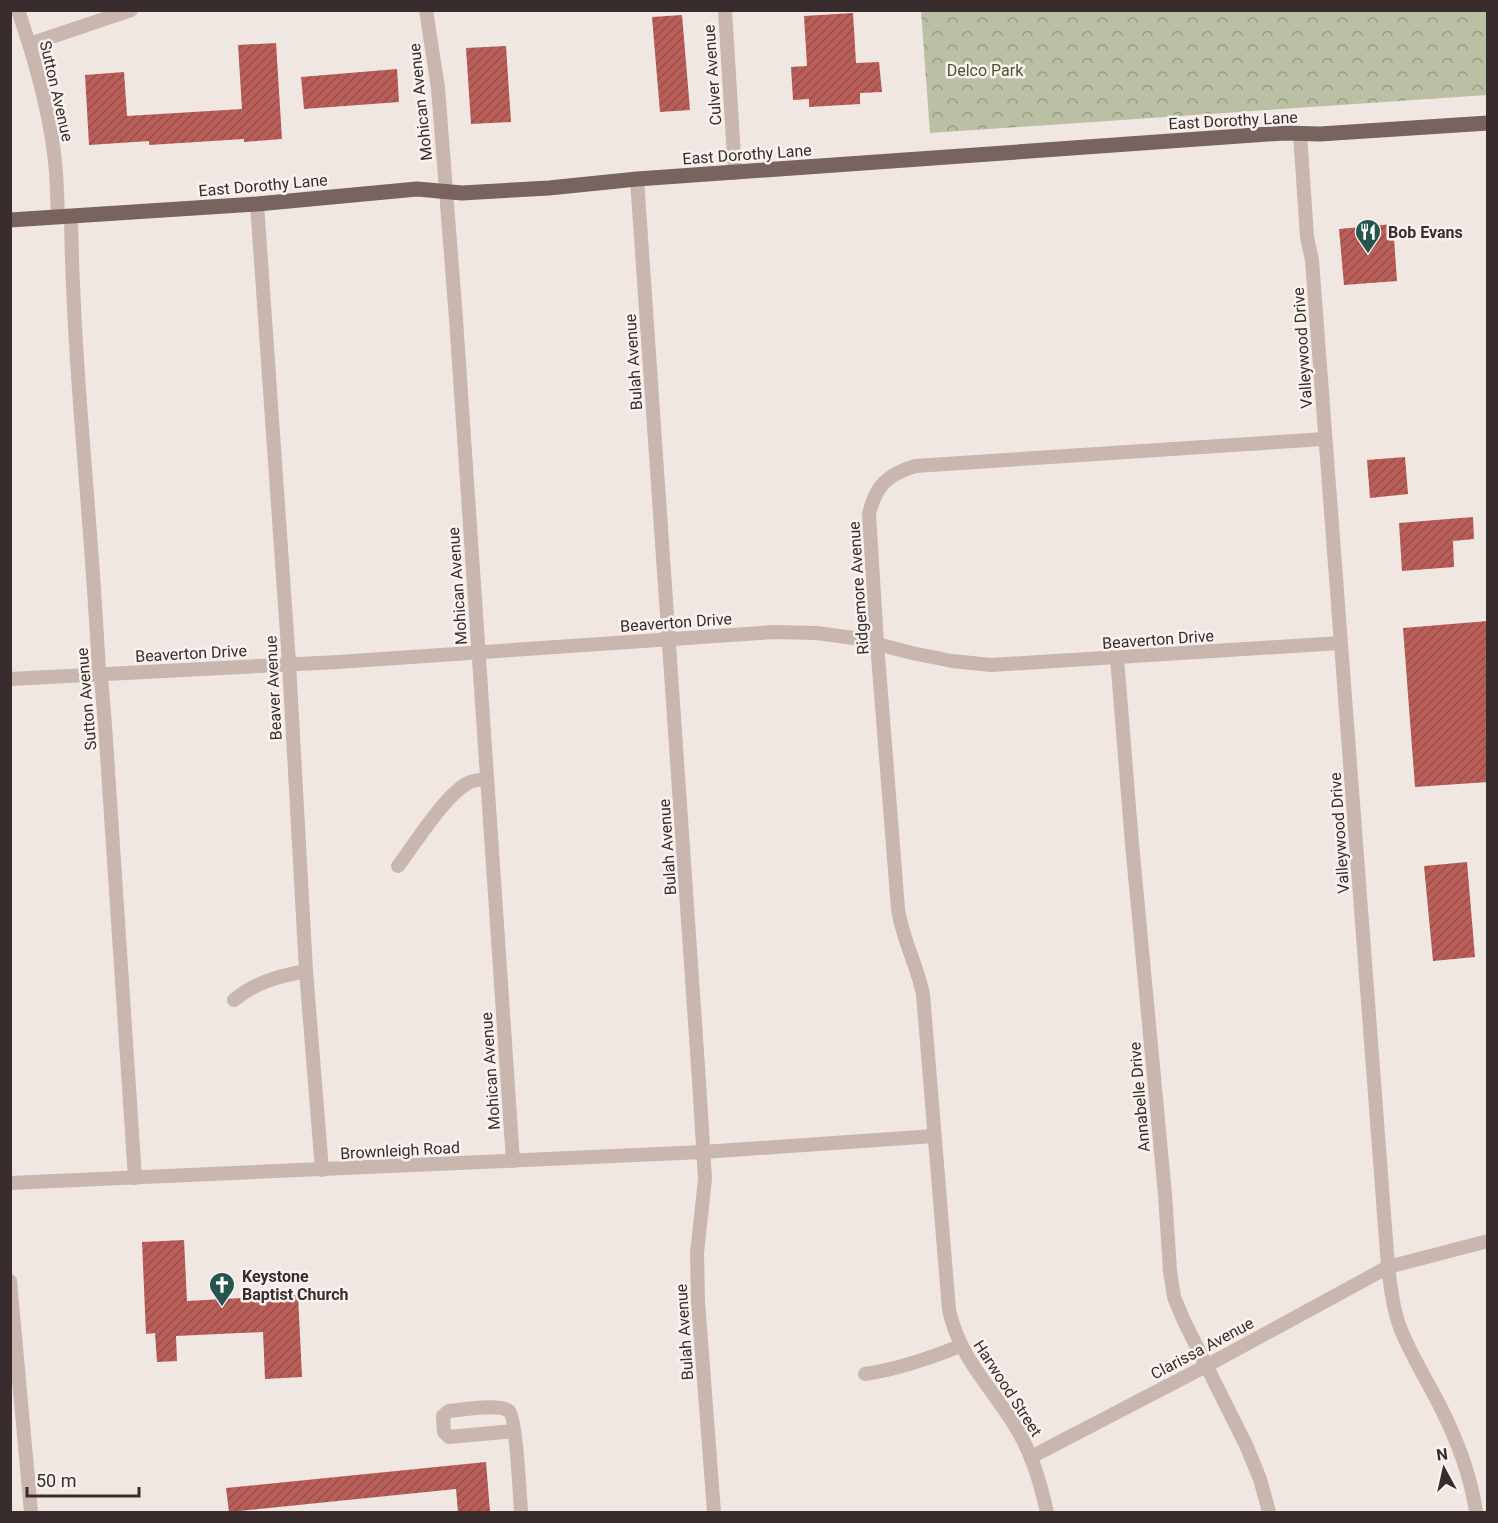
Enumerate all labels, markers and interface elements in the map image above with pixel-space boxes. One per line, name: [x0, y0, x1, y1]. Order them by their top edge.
street label: Culver Avenue: [700, 24, 725, 126]
street label: Sutton Avenue: [36, 39, 77, 143]
street label: Mohican Avenue: [405, 42, 436, 162]
park label: Delco Park: [947, 61, 1024, 80]
street label: East Dorothy Lane: [1168, 108, 1298, 133]
street label: East Dorothy Lane: [682, 141, 812, 168]
street label: East Dorothy Lane: [198, 170, 328, 201]
restaurant icon: Bob Evans: [1353, 217, 1383, 255]
place label: Bob Evans: [1388, 223, 1463, 242]
street label: Valleywood Drive: [1289, 287, 1316, 409]
street label: Bulah Avenue: [621, 313, 646, 411]
street label: Ridgemore Avenue: [844, 521, 873, 655]
street label: Mohican Avenue: [444, 526, 471, 645]
street label: Beaverton Drive: [620, 609, 733, 636]
street label: Beaverton Drive: [1102, 626, 1215, 653]
street label: Beaver Avenue: [261, 635, 286, 741]
street label: Beaverton Drive: [135, 641, 247, 666]
street label: Sutton Avenue: [73, 647, 100, 751]
street label: Valleywood Drive: [1326, 772, 1353, 894]
street label: Bulah Avenue: [655, 798, 680, 896]
street label: Mohican Avenue: [477, 1011, 504, 1130]
street label: Annabelle Drive: [1125, 1041, 1154, 1153]
street label: Brownleigh Road: [340, 1138, 460, 1163]
place label: Keystone Baptist Church: [242, 1267, 348, 1304]
church icon: Keystone Baptist Church: [207, 1270, 237, 1308]
street label: Bulah Avenue: [672, 1283, 697, 1381]
street label: Clarissa Avenue: [1148, 1313, 1257, 1384]
street label: Harwood Street: [969, 1336, 1046, 1440]
north arrow: [1414, 1439, 1474, 1499]
text: N: [1435, 1444, 1449, 1465]
scale bar: [27, 1460, 140, 1498]
text: 50 m: [36, 1470, 76, 1491]

